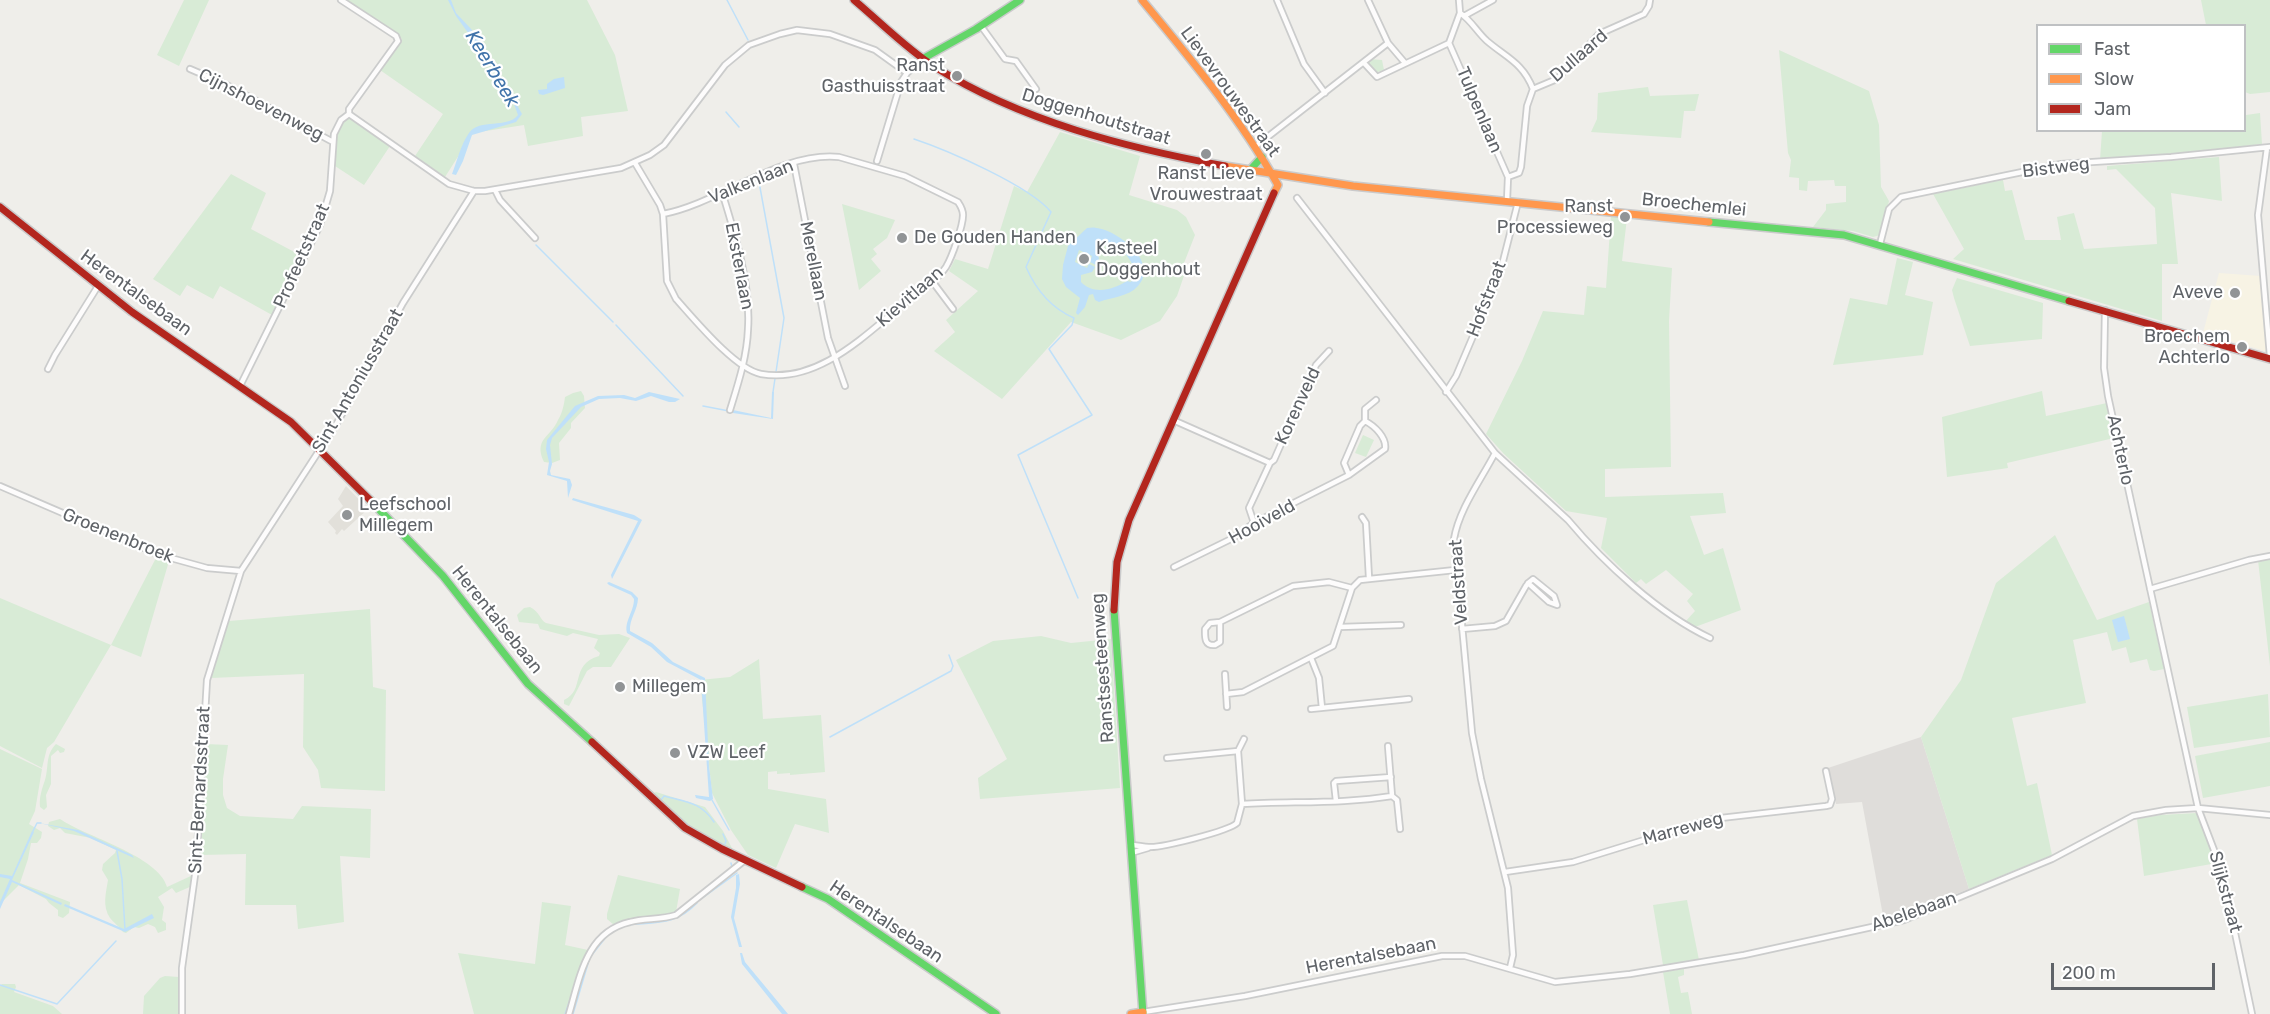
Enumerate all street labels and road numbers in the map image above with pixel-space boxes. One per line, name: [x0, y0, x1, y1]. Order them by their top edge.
street label: Lievevrouwestraat: [1176, 23, 1284, 161]
street label: Dullaard: [1546, 25, 1612, 87]
street label: Cijnshoevenweg: [195, 64, 327, 146]
street label: Tulpenlaan: [1451, 64, 1507, 156]
street label: Doggenhoutstraat: [1019, 84, 1173, 150]
street label: Bistweg: [2021, 153, 2091, 183]
street label: Valkenlaan: [705, 155, 797, 209]
street label: Broechemlei: [1641, 189, 1747, 221]
street label: Profeetstraat: [269, 200, 335, 312]
street label: Merellaan: [795, 219, 831, 303]
street label: Eksterlaan: [720, 221, 758, 311]
street label: Herentalsebaan: [76, 245, 196, 341]
street label: Hofstraat: [1463, 258, 1511, 340]
street label: Kievitlaan: [872, 262, 948, 332]
street label: Sint Antoniusstraat: [308, 305, 408, 457]
street label: Korenveld: [1271, 364, 1325, 448]
street label: Achterlo: [2102, 413, 2138, 487]
street label: Hooiveld: [1225, 495, 1299, 549]
street label: Groenenbroek: [59, 504, 177, 568]
street label: Veldstraat: [1445, 538, 1473, 626]
street label: Herentalsebaan: [447, 562, 547, 678]
street label: Ranstsesteenweg: [1087, 592, 1119, 744]
street label: Sint-Bernardsstraat: [185, 706, 215, 874]
street label: Marreweg: [1640, 808, 1726, 850]
street label: Slijkstraat: [2204, 849, 2246, 935]
street label: Herentalsebaan: [825, 876, 947, 968]
street label: Abelebaan: [1869, 887, 1959, 937]
street label: Herentalsebaan: [1304, 933, 1438, 979]

